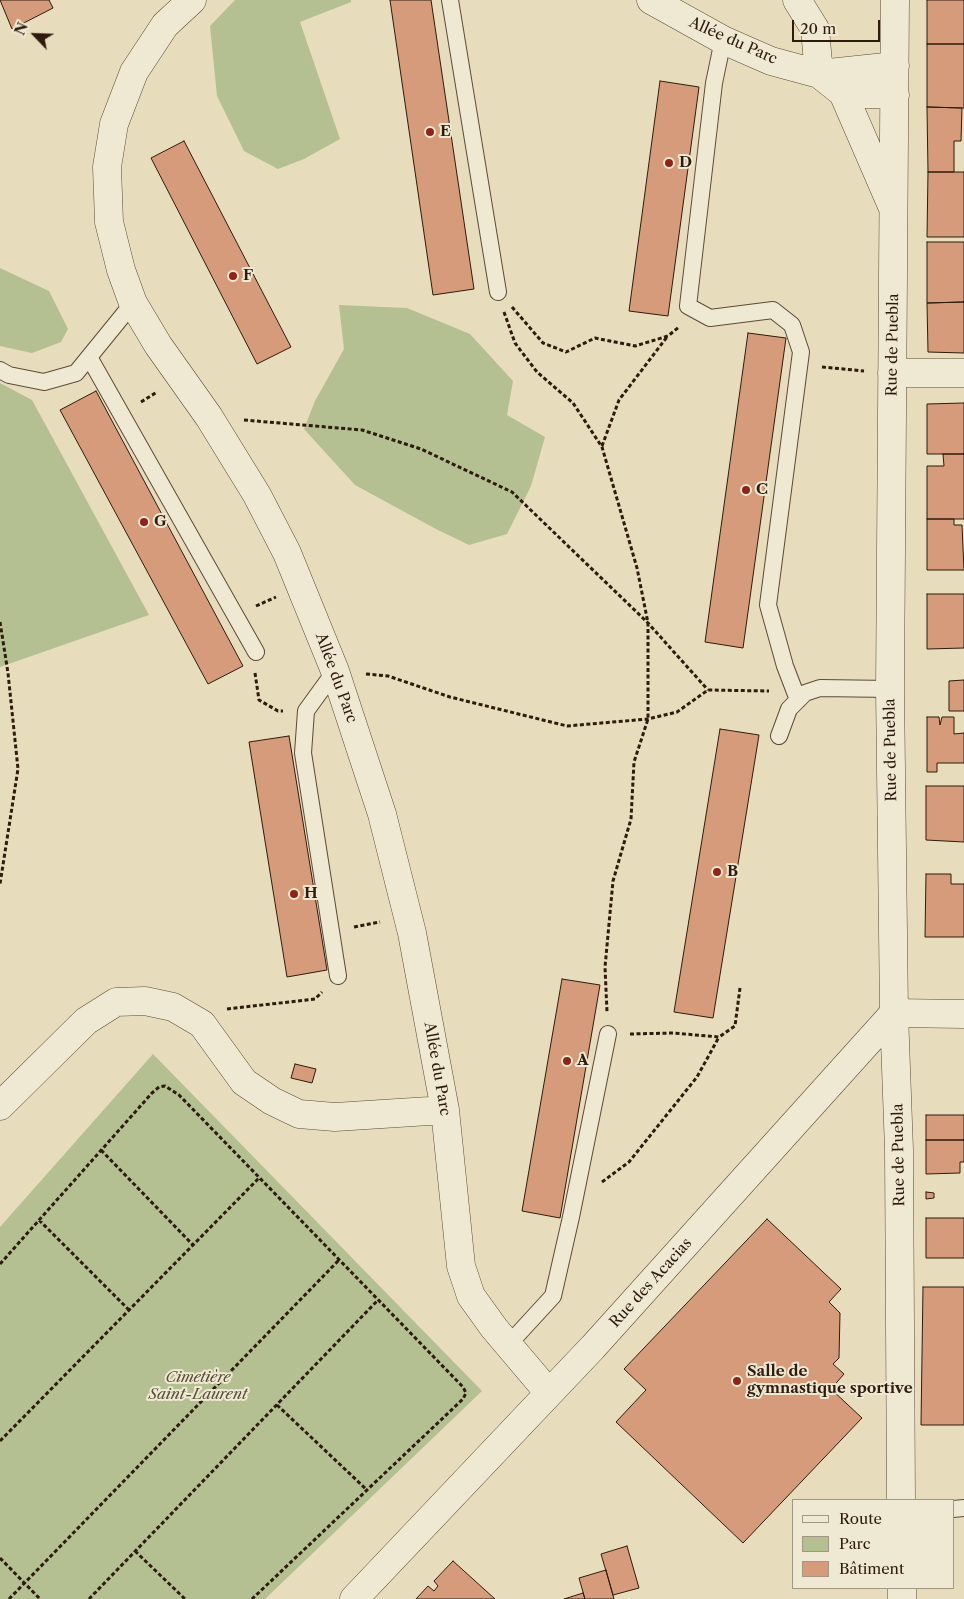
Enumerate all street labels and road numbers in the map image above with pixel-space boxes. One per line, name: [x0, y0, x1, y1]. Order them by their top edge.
street label: Allée du Parc: [686, 14, 780, 68]
street label: Rue de Puebla: [883, 293, 903, 397]
street label: Allée du Parc: [311, 630, 361, 726]
street label: Rue de Puebla: [881, 698, 901, 802]
street label: Allée du Parc: [420, 1021, 454, 1117]
street label: Rue de Puebla: [889, 1103, 909, 1207]
street label: Rue des Acacias: [606, 1235, 696, 1331]

